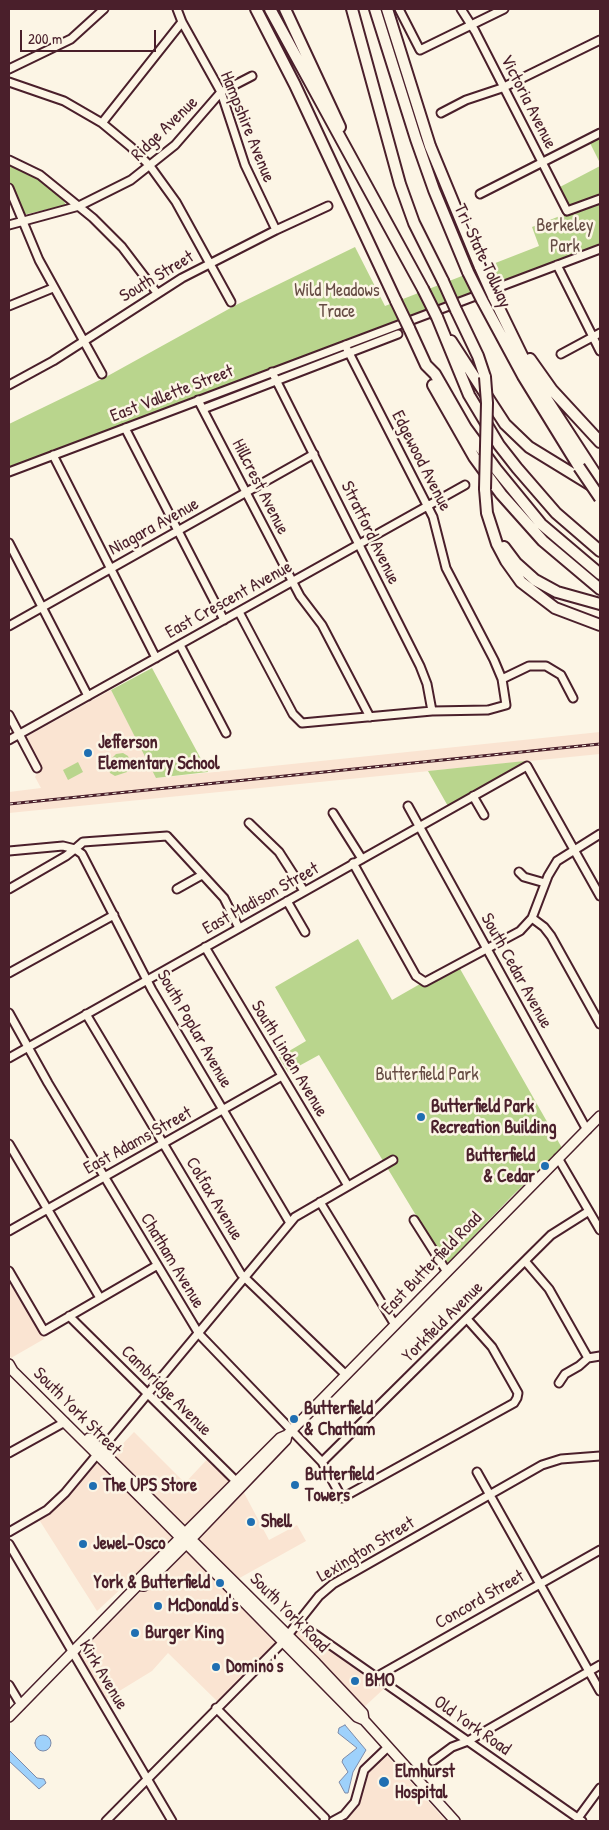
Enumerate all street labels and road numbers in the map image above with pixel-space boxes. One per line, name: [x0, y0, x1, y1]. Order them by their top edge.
street label: Victoria Avenue: [495, 51, 561, 153]
street label: Hampshire Avenue: [215, 68, 279, 186]
street label: Ridge Avenue: [127, 92, 203, 166]
street label: Tri-State Tollway: [449, 201, 515, 311]
street label: South Street: [116, 246, 198, 308]
street label: East Vallette Street: [107, 361, 237, 427]
street label: Edgewood Avenue: [386, 407, 456, 515]
street label: Hillcrest Avenue: [227, 436, 293, 538]
street label: Stratford Avenue: [336, 478, 404, 588]
street label: Niagara Avenue: [105, 493, 203, 561]
street label: East Crescent Avenue: [162, 556, 296, 644]
street label: East Madison Street: [199, 858, 323, 940]
street label: South Cedar Avenue: [475, 910, 557, 1032]
street label: South Poplar Avenue: [151, 966, 237, 1092]
street label: South Linden Avenue: [246, 997, 332, 1121]
street label: East Adams Street: [80, 1102, 196, 1180]
street label: Colfax Avenue: [181, 1153, 247, 1245]
street label: East Butterfield Road: [377, 1208, 487, 1320]
street label: Chatham Avenue: [135, 1209, 209, 1313]
street label: Yorkfield Avenue: [398, 1277, 488, 1367]
street label: Cambridge Avenue: [116, 1341, 216, 1441]
street label: South York Street: [28, 1363, 126, 1461]
street label: Lexington Street: [313, 1512, 419, 1588]
street label: Concord Street: [432, 1566, 528, 1634]
street label: South York Road: [245, 1569, 333, 1657]
street label: Kirk Avenue: [74, 1636, 132, 1714]
street label: Old York Road: [429, 1692, 515, 1760]

